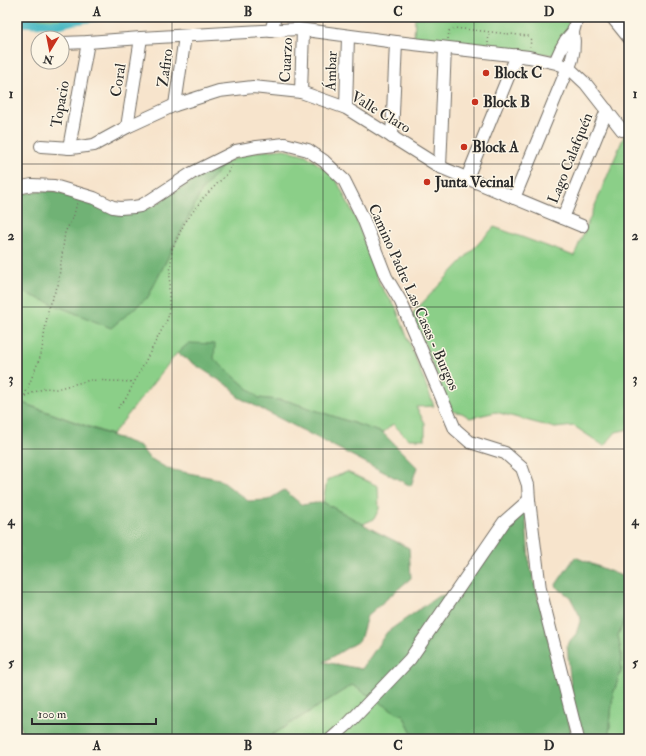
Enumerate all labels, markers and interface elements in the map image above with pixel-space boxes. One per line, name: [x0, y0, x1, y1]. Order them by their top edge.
text: A: [92, 4, 102, 20]
text: B: [244, 4, 252, 20]
text: C: [393, 4, 403, 20]
text: D: [544, 4, 555, 20]
north arrow: [30, 30, 70, 70]
street label: Cuarzo: [276, 37, 297, 83]
street label: Zafiro: [153, 48, 178, 88]
street label: Ámbar: [319, 50, 342, 92]
text: N: [41, 52, 55, 67]
street label: Coral: [106, 62, 131, 98]
place label: Block C: [494, 64, 542, 83]
marker: Block C: [481, 68, 491, 78]
street label: Topacio: [47, 79, 75, 129]
text: 1: [9, 86, 14, 102]
text: 1: [633, 86, 638, 102]
street label: Valle Claro: [347, 87, 414, 138]
place label: Block B: [483, 93, 530, 112]
marker: Block B: [470, 97, 480, 107]
street label: Lago Calafquén: [544, 110, 597, 206]
place label: Block A: [472, 138, 519, 157]
marker: Block A: [459, 142, 469, 152]
place label: Junta Vecinal: [434, 173, 514, 193]
marker: Junta Vecinal: [422, 177, 432, 187]
street label: Camino Padre Las Casas - Burgos: [364, 201, 463, 393]
text: 2: [8, 228, 15, 244]
text: 2: [632, 228, 639, 244]
text: 3: [9, 371, 14, 387]
text: 3: [633, 371, 638, 387]
text: 4: [6, 513, 15, 529]
text: 4: [630, 513, 639, 529]
text: 5: [8, 655, 14, 671]
text: 5: [632, 655, 638, 671]
scale bar: [32, 700, 156, 726]
text: 100 m: [38, 707, 67, 722]
text: A: [92, 738, 102, 754]
text: B: [244, 738, 252, 754]
text: C: [393, 738, 403, 754]
text: D: [544, 738, 555, 754]

